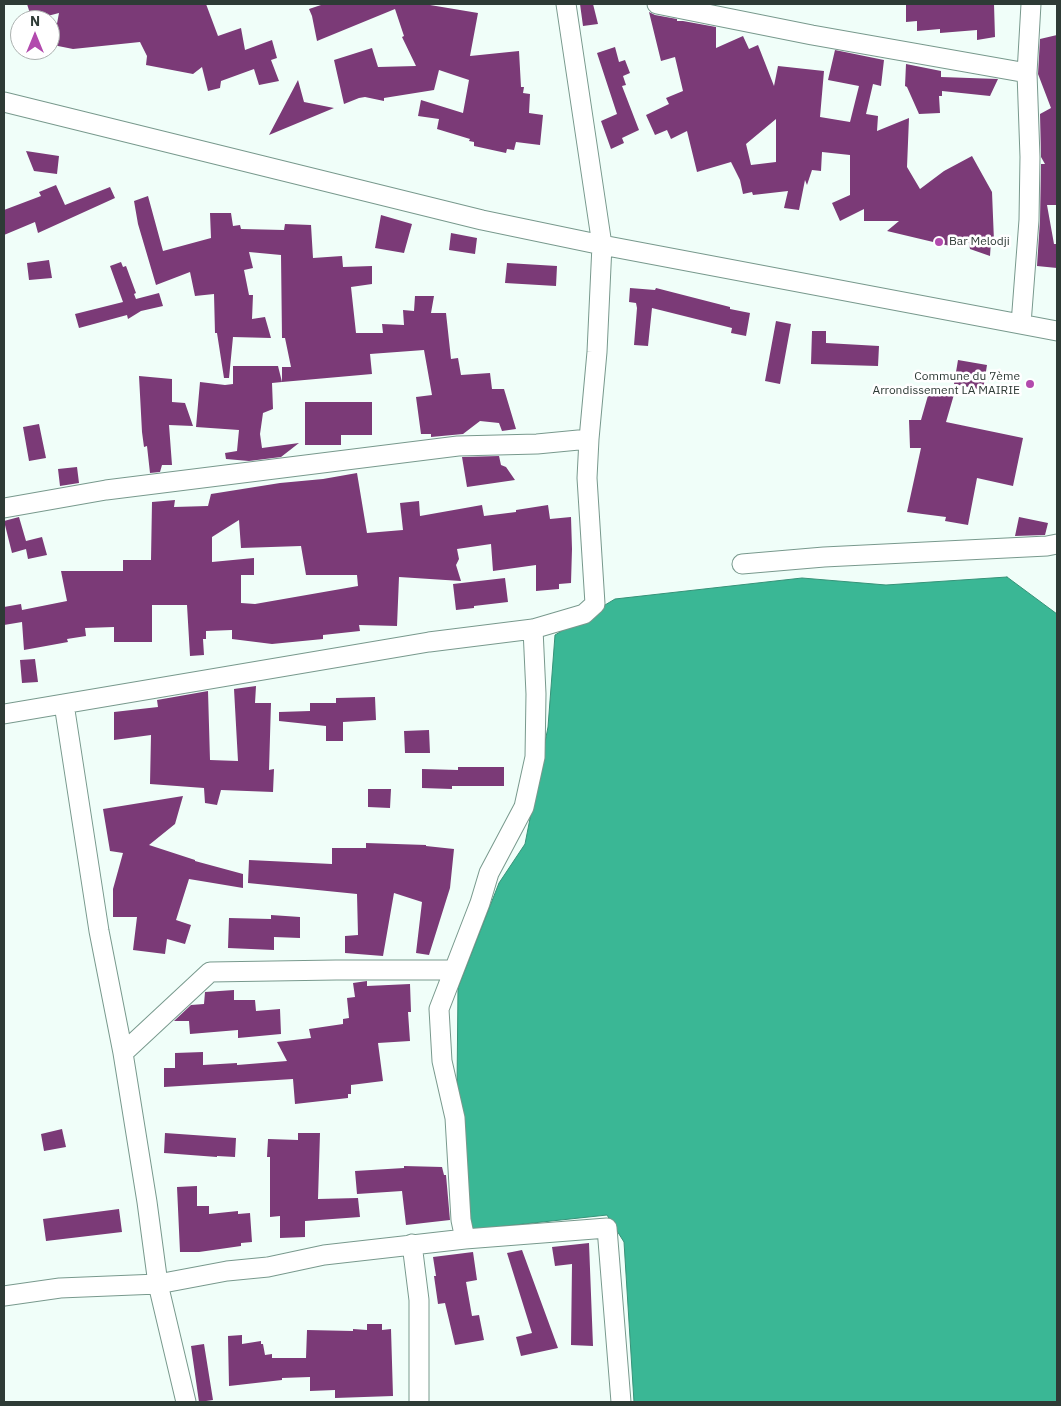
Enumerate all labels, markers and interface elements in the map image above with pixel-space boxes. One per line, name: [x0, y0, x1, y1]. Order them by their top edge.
north arrow: [10, 10, 60, 60]
text: N: [30, 12, 40, 30]
place label: Bar Melodji: [949, 235, 1010, 249]
marker: Bar Melodji: [933, 236, 945, 248]
place label: Commune du 7ème Arrondissement LA MAIRIE: [872, 370, 1020, 398]
marker: Commune du 7ème Arrondissement LA MAIRIE: [1024, 378, 1036, 390]

